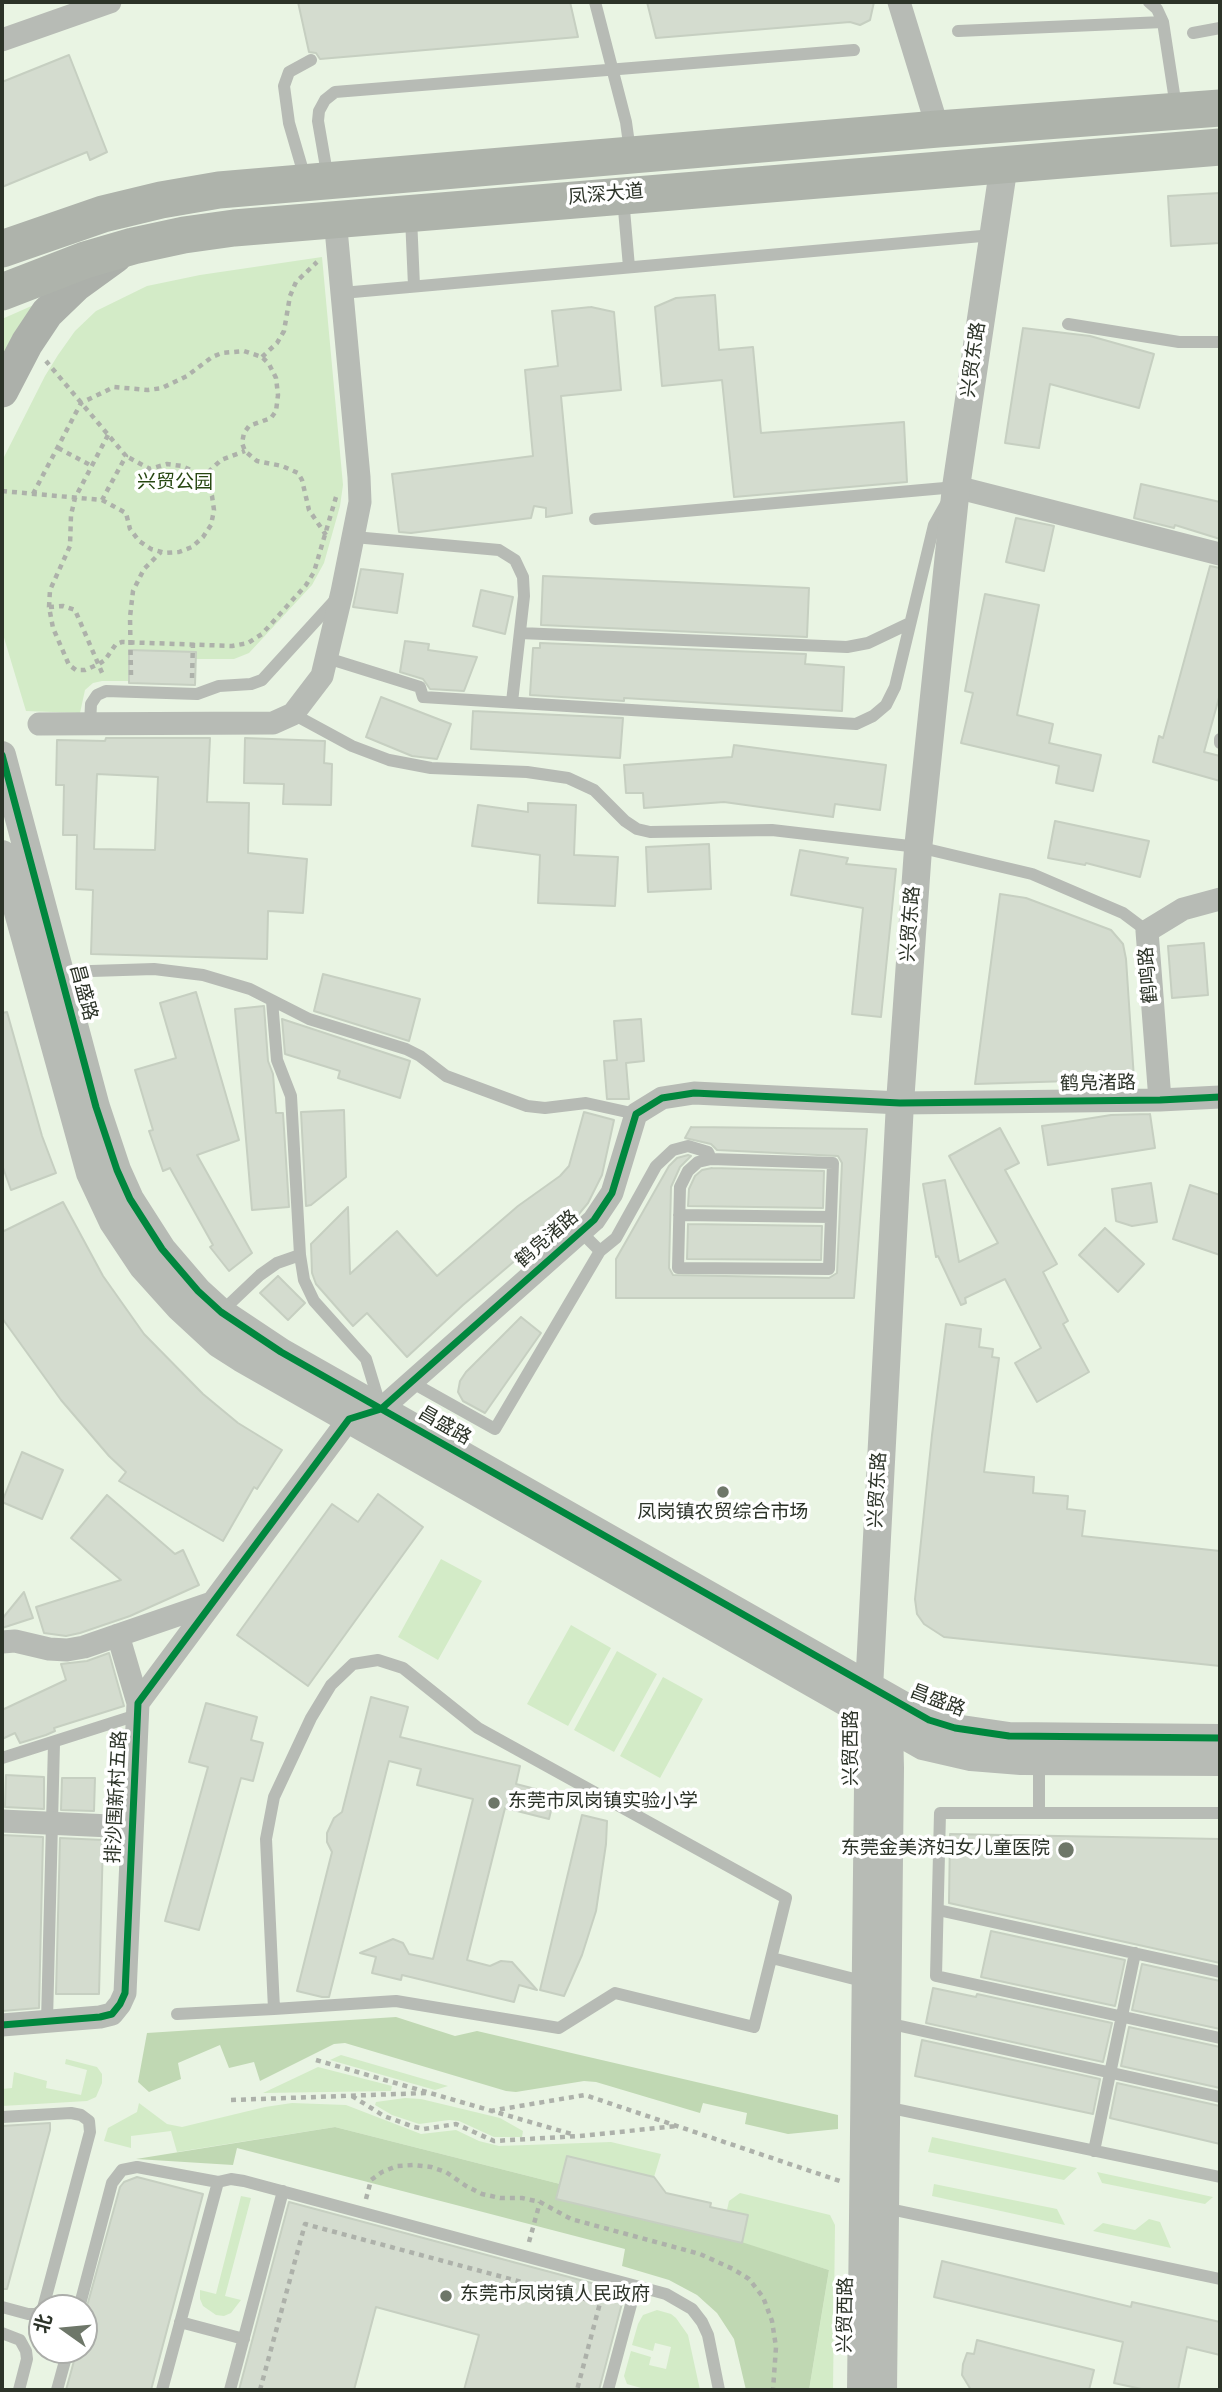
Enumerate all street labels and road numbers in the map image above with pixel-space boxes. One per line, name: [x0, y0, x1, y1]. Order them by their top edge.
street label: 凤深大道: [567, 181, 645, 211]
street label: 兴贸东路: [958, 321, 992, 399]
street label: 兴贸东路: [898, 885, 926, 963]
street label: 鹤鸣路: [1136, 946, 1164, 1004]
street label: 昌盛路: [64, 963, 100, 1023]
street label: 鹤凫渚路: [1060, 1073, 1136, 1097]
street label: 鹤凫渚路: [512, 1206, 584, 1274]
street label: 昌盛路: [414, 1403, 474, 1451]
street label: 兴贸东路: [866, 1451, 892, 1529]
street label: 昌盛路: [906, 1681, 968, 1723]
street label: 兴贸西路: [842, 1710, 864, 1786]
street label: 排沙围新村五路: [103, 1730, 133, 1864]
street label: 兴贸西路: [835, 2277, 859, 2353]

